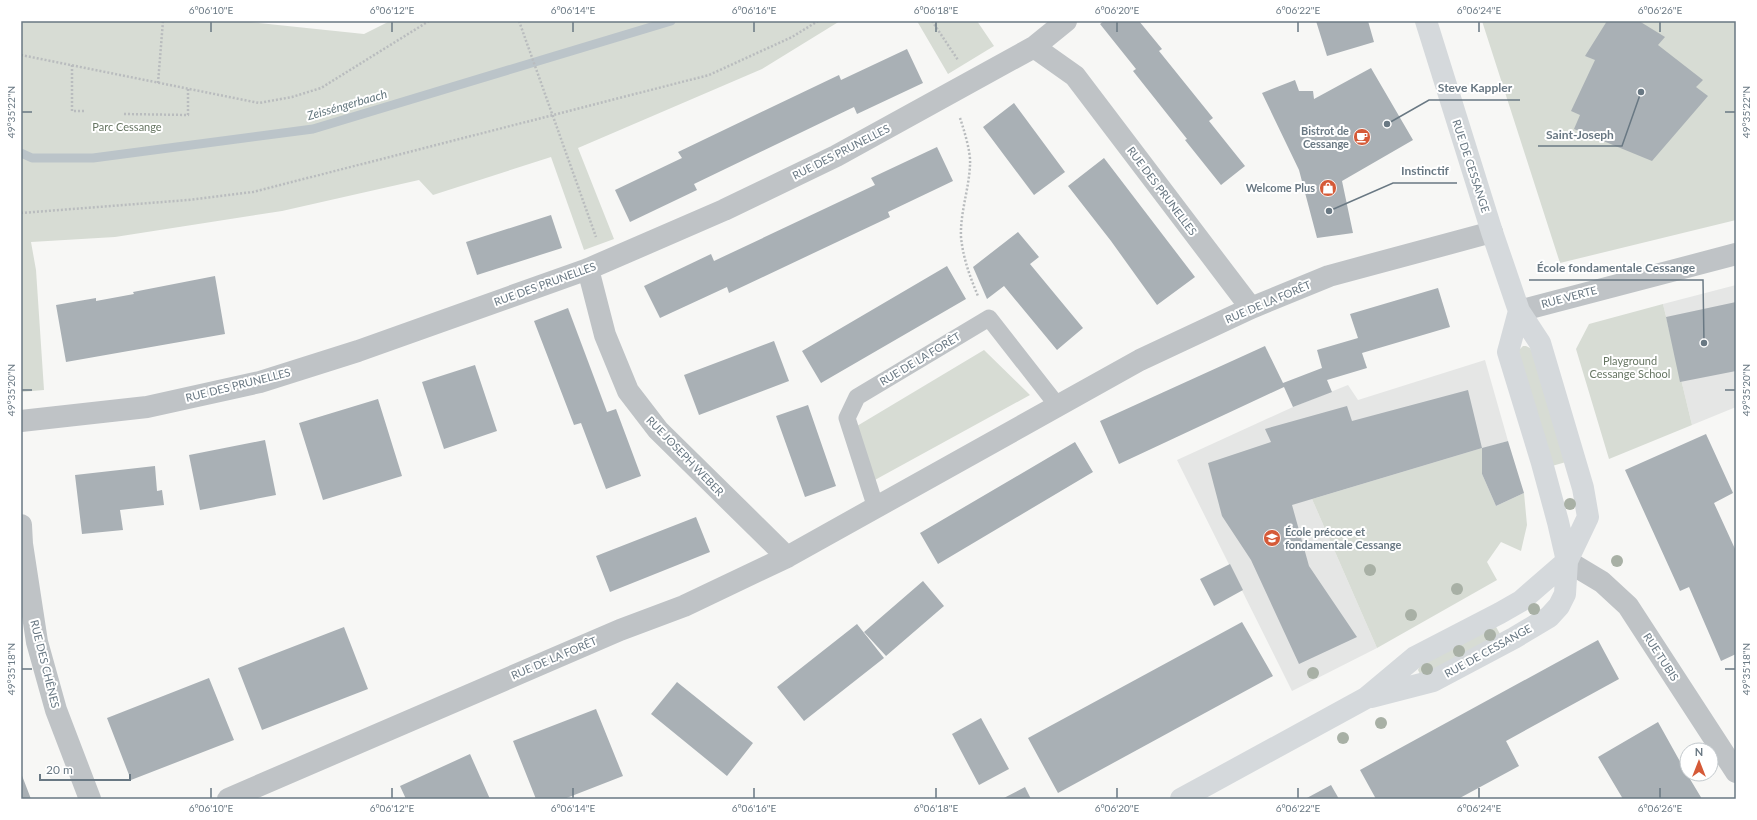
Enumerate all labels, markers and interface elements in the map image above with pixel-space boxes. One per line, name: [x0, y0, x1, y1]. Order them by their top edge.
text: 6°06'10"E: [189, 4, 234, 16]
text: 6°06'12"E: [370, 4, 415, 16]
text: 6°06'14"E: [551, 4, 596, 16]
text: 6°06'16"E: [732, 4, 777, 16]
text: 6°06'18"E: [914, 4, 959, 16]
text: 6°06'20"E: [1095, 4, 1140, 16]
text: 6°06'22"E: [1276, 4, 1321, 16]
text: 6°06'24"E: [1457, 4, 1502, 16]
text: 6°06'26"E: [1638, 4, 1683, 16]
callout: Steve Kappler: [1429, 76, 1520, 100]
text: Steve Kappler: [1438, 80, 1513, 95]
text: 49°35'22"N: [5, 86, 17, 138]
water label: Zeisséngerbaach: [304, 86, 389, 123]
text: 49°35'22"N: [1740, 86, 1752, 138]
street label: RUE DE CESSANGE: [1450, 118, 1493, 214]
park label: Parc Cessange: [92, 120, 162, 133]
street label: RUE DES PRUNELLES: [790, 121, 892, 182]
callout: Saint-Joseph: [1538, 122, 1622, 146]
place label: Bistrot de Cessange: [1301, 124, 1349, 150]
cafe icon: Bistrot de Cessange: [1352, 127, 1372, 147]
text: Saint-Joseph: [1546, 127, 1614, 142]
street label: RUE DES PRUNELLES: [1125, 144, 1200, 238]
callout: Instinctif: [1393, 159, 1457, 183]
text: Instinctif: [1401, 163, 1450, 178]
shop icon: Welcome Plus: [1318, 178, 1338, 198]
place label: Welcome Plus: [1246, 181, 1315, 194]
callout: École fondamentale Cessange: [1529, 256, 1703, 280]
street label: RUE DES PRUNELLES: [492, 259, 598, 308]
text: École fondamentale Cessange: [1537, 260, 1696, 275]
street label: RUE DE LA FORÊT: [1223, 277, 1313, 325]
street label: RUE VERTE: [1540, 283, 1598, 310]
street label: RUE DE LA FORÊT: [877, 329, 963, 388]
park label: Playground Cessange School: [1590, 354, 1670, 380]
text: 49°35'20"N: [5, 364, 17, 416]
text: 49°35'20"N: [1740, 364, 1752, 416]
street label: RUE DES PRUNELLES: [184, 365, 292, 404]
street label: RUE JOSEPH WEBER: [644, 413, 727, 498]
place label: École précoce et fondamentale Cessange: [1285, 525, 1402, 551]
school or university icon: École précoce et fondamentale Cessange: [1262, 528, 1282, 548]
street label: RUE DES CHÊNES: [28, 618, 63, 709]
street label: RUE DE CESSANGE: [1442, 621, 1533, 680]
street label: RUE TUBIS: [1641, 630, 1682, 683]
street label: RUE DE LA FORÊT: [509, 633, 599, 681]
text: 49°35'18"N: [5, 643, 17, 695]
text: 49°35'18"N: [1740, 643, 1752, 695]
north arrow: [1679, 742, 1719, 782]
text: N: [1695, 745, 1703, 758]
scale bar: [40, 756, 130, 782]
text: 20 m: [46, 762, 73, 777]
text: 6°06'10"E: [189, 802, 234, 814]
text: 6°06'12"E: [370, 802, 415, 814]
text: 6°06'14"E: [551, 802, 596, 814]
text: 6°06'16"E: [732, 802, 777, 814]
text: 6°06'18"E: [914, 802, 959, 814]
text: 6°06'20"E: [1095, 802, 1140, 814]
text: 6°06'22"E: [1276, 802, 1321, 814]
text: 6°06'24"E: [1457, 802, 1502, 814]
text: 6°06'26"E: [1638, 802, 1683, 814]

